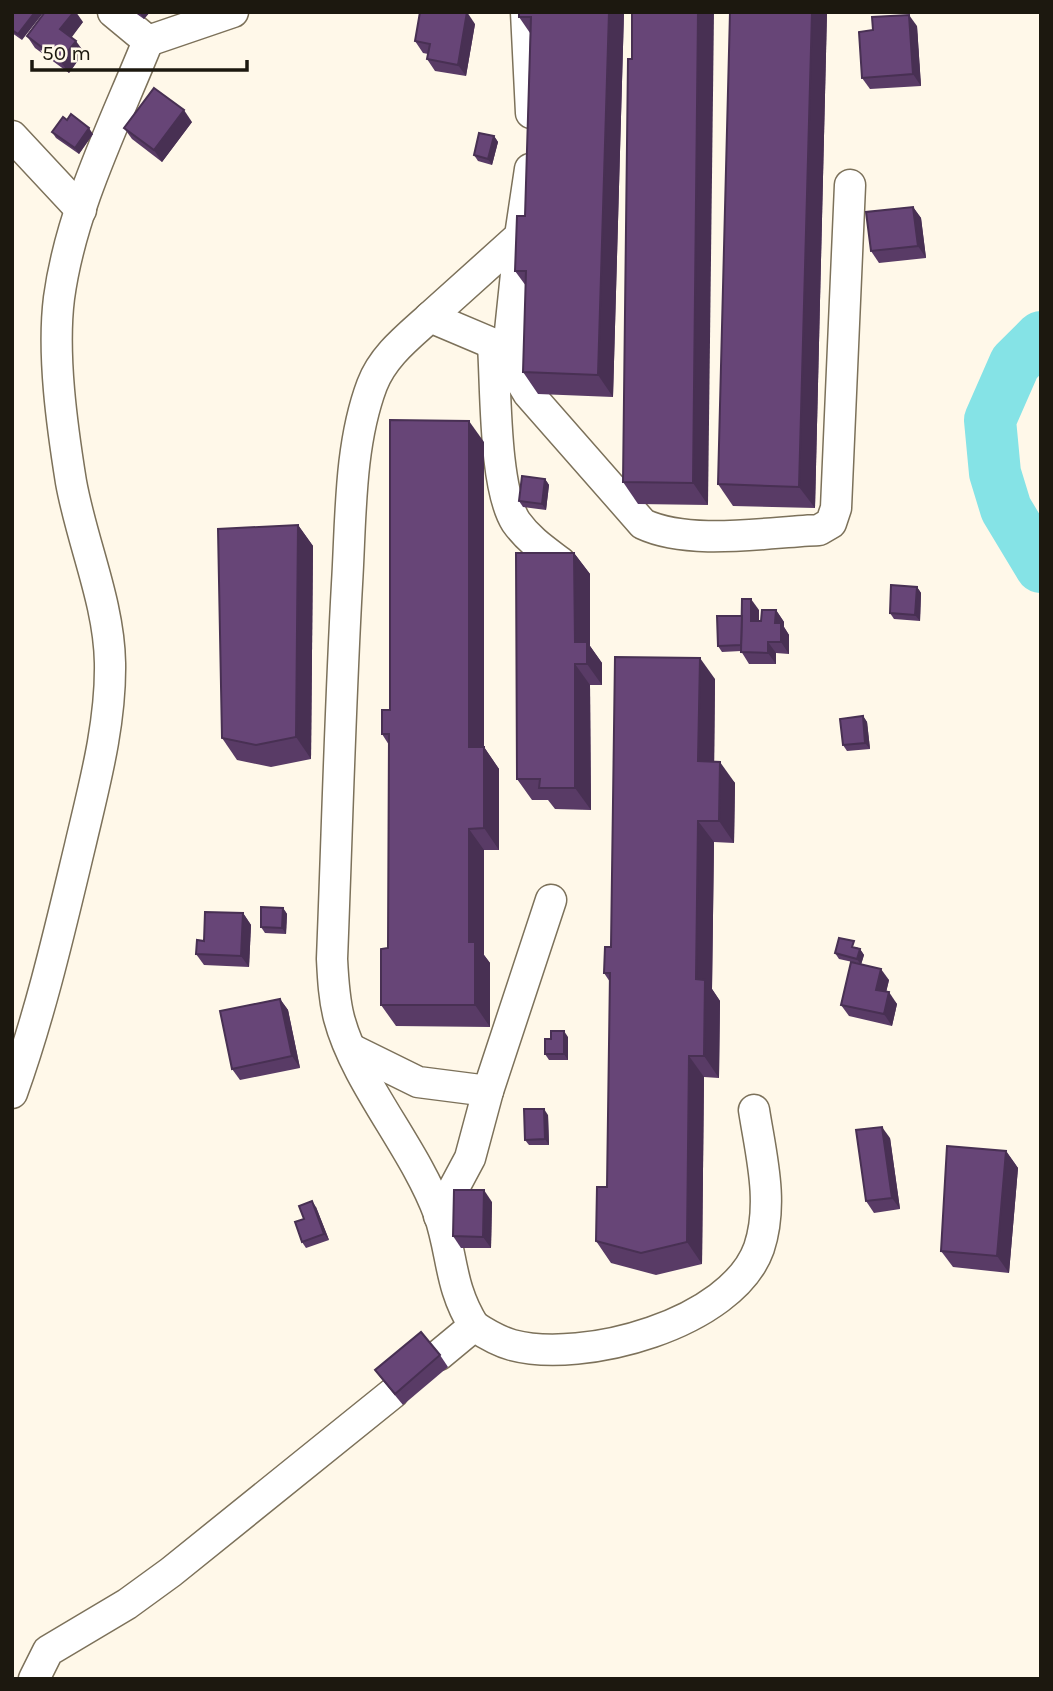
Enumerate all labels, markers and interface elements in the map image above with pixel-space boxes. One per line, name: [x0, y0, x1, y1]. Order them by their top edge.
scale bar: [32, 28, 247, 72]
text: 50 m: [42, 41, 91, 65]

